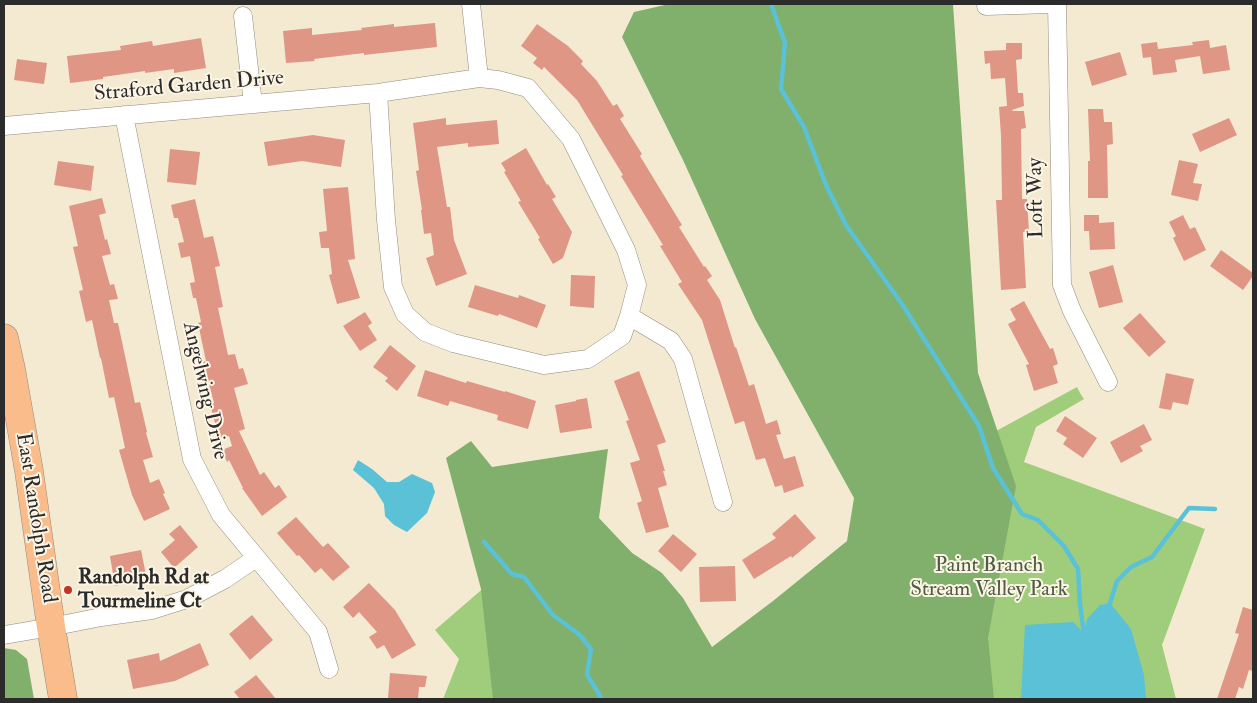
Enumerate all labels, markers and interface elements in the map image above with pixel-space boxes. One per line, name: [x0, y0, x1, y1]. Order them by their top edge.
street label: Straford Garden Drive: [93, 66, 285, 108]
street label: Loft Way: [1024, 157, 1050, 239]
street label: Angelwing Drive: [176, 320, 232, 462]
street label: East Randolph Road: [9, 431, 61, 605]
park label: Paint Branch Stream Valley Park: [910, 553, 1068, 603]
place label: Randolph Rd at Tourmeline Ct: [78, 565, 209, 615]
marker: Randolph Rd at Tourmeline Ct: [62, 584, 74, 596]

